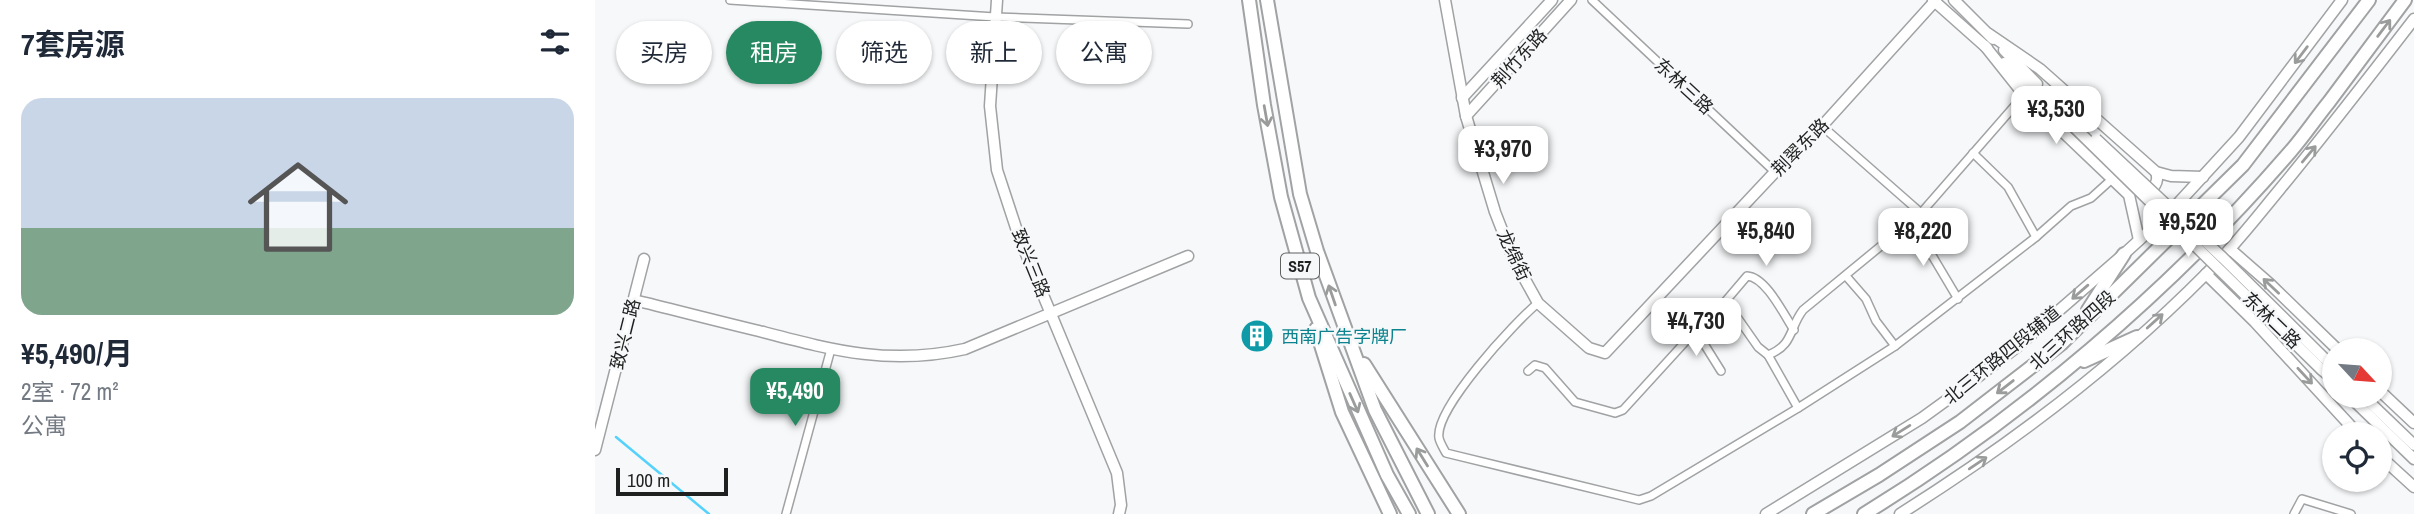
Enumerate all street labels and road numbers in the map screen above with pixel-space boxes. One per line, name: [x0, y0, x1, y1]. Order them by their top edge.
street label: 荆竹东路: [1486, 23, 1552, 93]
street label: 东林三路: [1649, 52, 1719, 120]
street label: 荆翠东路: [1766, 113, 1834, 181]
street label: 致兴三路: [1006, 225, 1056, 301]
street label: 龙绵街: [1491, 225, 1537, 285]
road number: S57: [1281, 254, 1319, 278]
street label: 北三环路四段: [2024, 285, 2120, 375]
street label: 东林二路: [2237, 286, 2307, 354]
street label: 致兴二路: [604, 296, 646, 372]
street label: 北三环路四段辅道: [1938, 300, 2066, 410]

